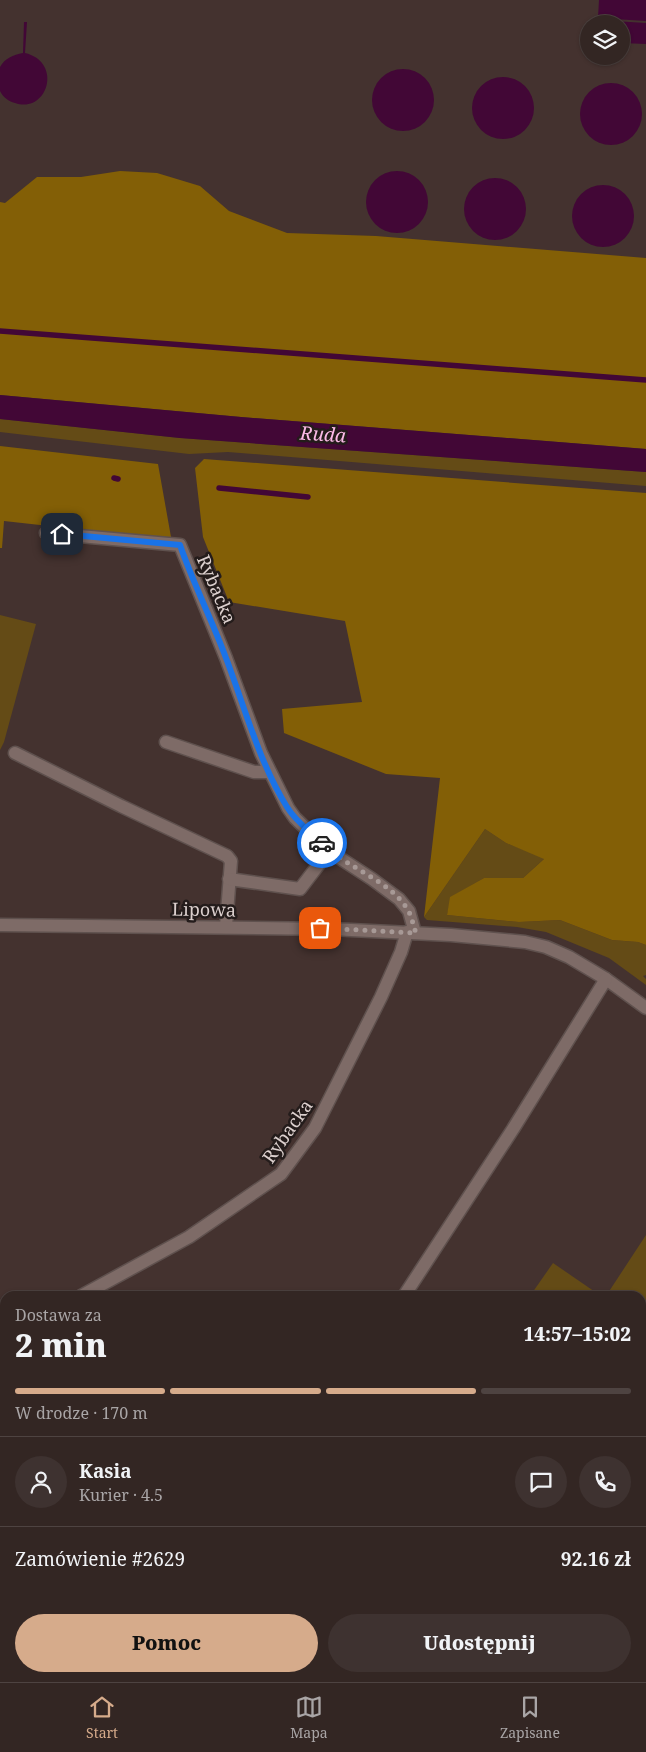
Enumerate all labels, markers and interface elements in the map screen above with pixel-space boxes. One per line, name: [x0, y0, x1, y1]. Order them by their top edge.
map controls: [580, 15, 630, 65]
button: layers: [580, 15, 630, 65]
water label: Ruda: [298, 419, 347, 449]
pin: [41, 513, 83, 555]
icon: home: [48, 520, 76, 548]
street label: Rybacka: [192, 551, 242, 627]
courier: [297, 818, 347, 868]
icon: car: [308, 829, 336, 857]
street label: Lipowa: [172, 896, 236, 922]
pin: [299, 907, 341, 949]
icon: bag: [306, 914, 334, 942]
street label: Rybacka: [256, 1094, 318, 1168]
text: Dostawa za: [15, 1304, 102, 1326]
text: 14:57–15:02: [523, 1321, 631, 1347]
text: 2 min: [15, 1323, 107, 1366]
text: W drodze · 170 m: [15, 1402, 148, 1424]
button: person: [15, 1456, 67, 1508]
button: chat: [515, 1456, 567, 1508]
button: phone: [579, 1456, 631, 1508]
text: Kasia: [79, 1458, 132, 1484]
text: Kurier · 4.5: [79, 1484, 163, 1506]
text: Zamówienie #2629: [15, 1546, 185, 1572]
text: 92.16 zł: [561, 1546, 631, 1572]
button: Pomoc: [15, 1614, 318, 1672]
button: Udostępnij: [328, 1614, 631, 1672]
tab: Start: [86, 1693, 118, 1742]
tab: Mapa: [290, 1693, 328, 1742]
tab: Zapisane: [500, 1693, 560, 1742]

